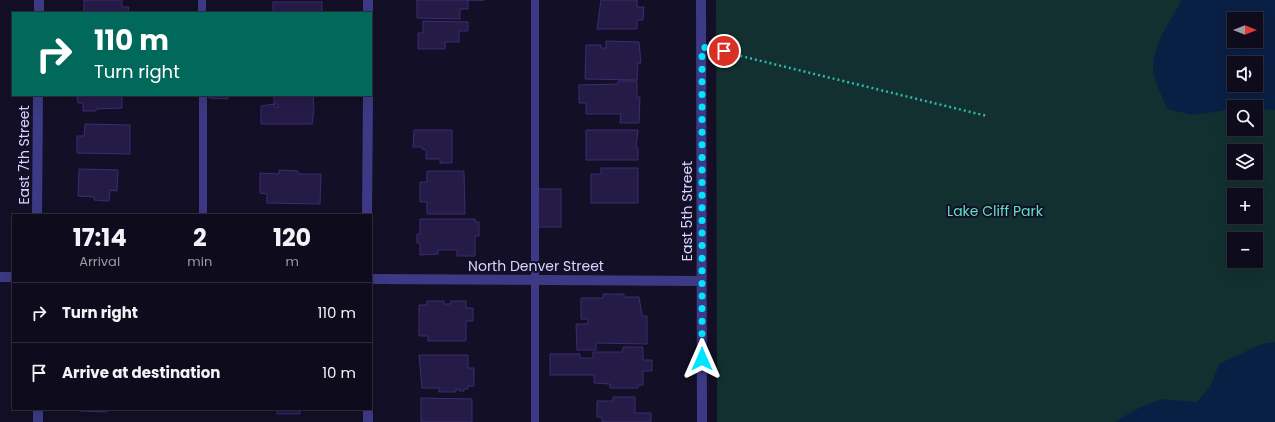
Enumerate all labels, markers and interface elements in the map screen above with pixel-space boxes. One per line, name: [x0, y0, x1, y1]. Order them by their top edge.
north arrow: [1227, 12, 1263, 48]
map controls: [1227, 12, 1263, 268]
text: 110 m: [94, 21, 169, 60]
icon: right: [28, 28, 80, 80]
pin: [707, 34, 741, 68]
icon: arrive: [713, 40, 735, 62]
button: sound: [1227, 56, 1263, 92]
text: Turn right: [94, 59, 180, 84]
button: search: [1227, 100, 1263, 136]
street label: East 7th Street: [14, 105, 34, 205]
button: layers: [1227, 144, 1263, 180]
street label: East 5th Street: [677, 161, 697, 261]
button: +: [1227, 188, 1263, 224]
park label: Lake Cliff Park: [947, 201, 1044, 221]
text: 17:14: [73, 221, 127, 254]
text: 2: [193, 221, 207, 254]
text: 120: [273, 221, 311, 254]
button: −: [1227, 232, 1263, 268]
text: Arrival: [79, 252, 120, 271]
text: min: [187, 252, 212, 271]
text: m: [285, 252, 299, 271]
street label: North Denver Street: [468, 256, 604, 276]
icon: right: [28, 302, 50, 324]
text: Turn right: [62, 302, 138, 323]
text: 110 m: [318, 302, 356, 323]
position arrow: [681, 338, 723, 380]
icon: arrive: [28, 362, 50, 384]
text: Arrive at destination: [62, 362, 220, 383]
text: 10 m: [322, 362, 356, 383]

